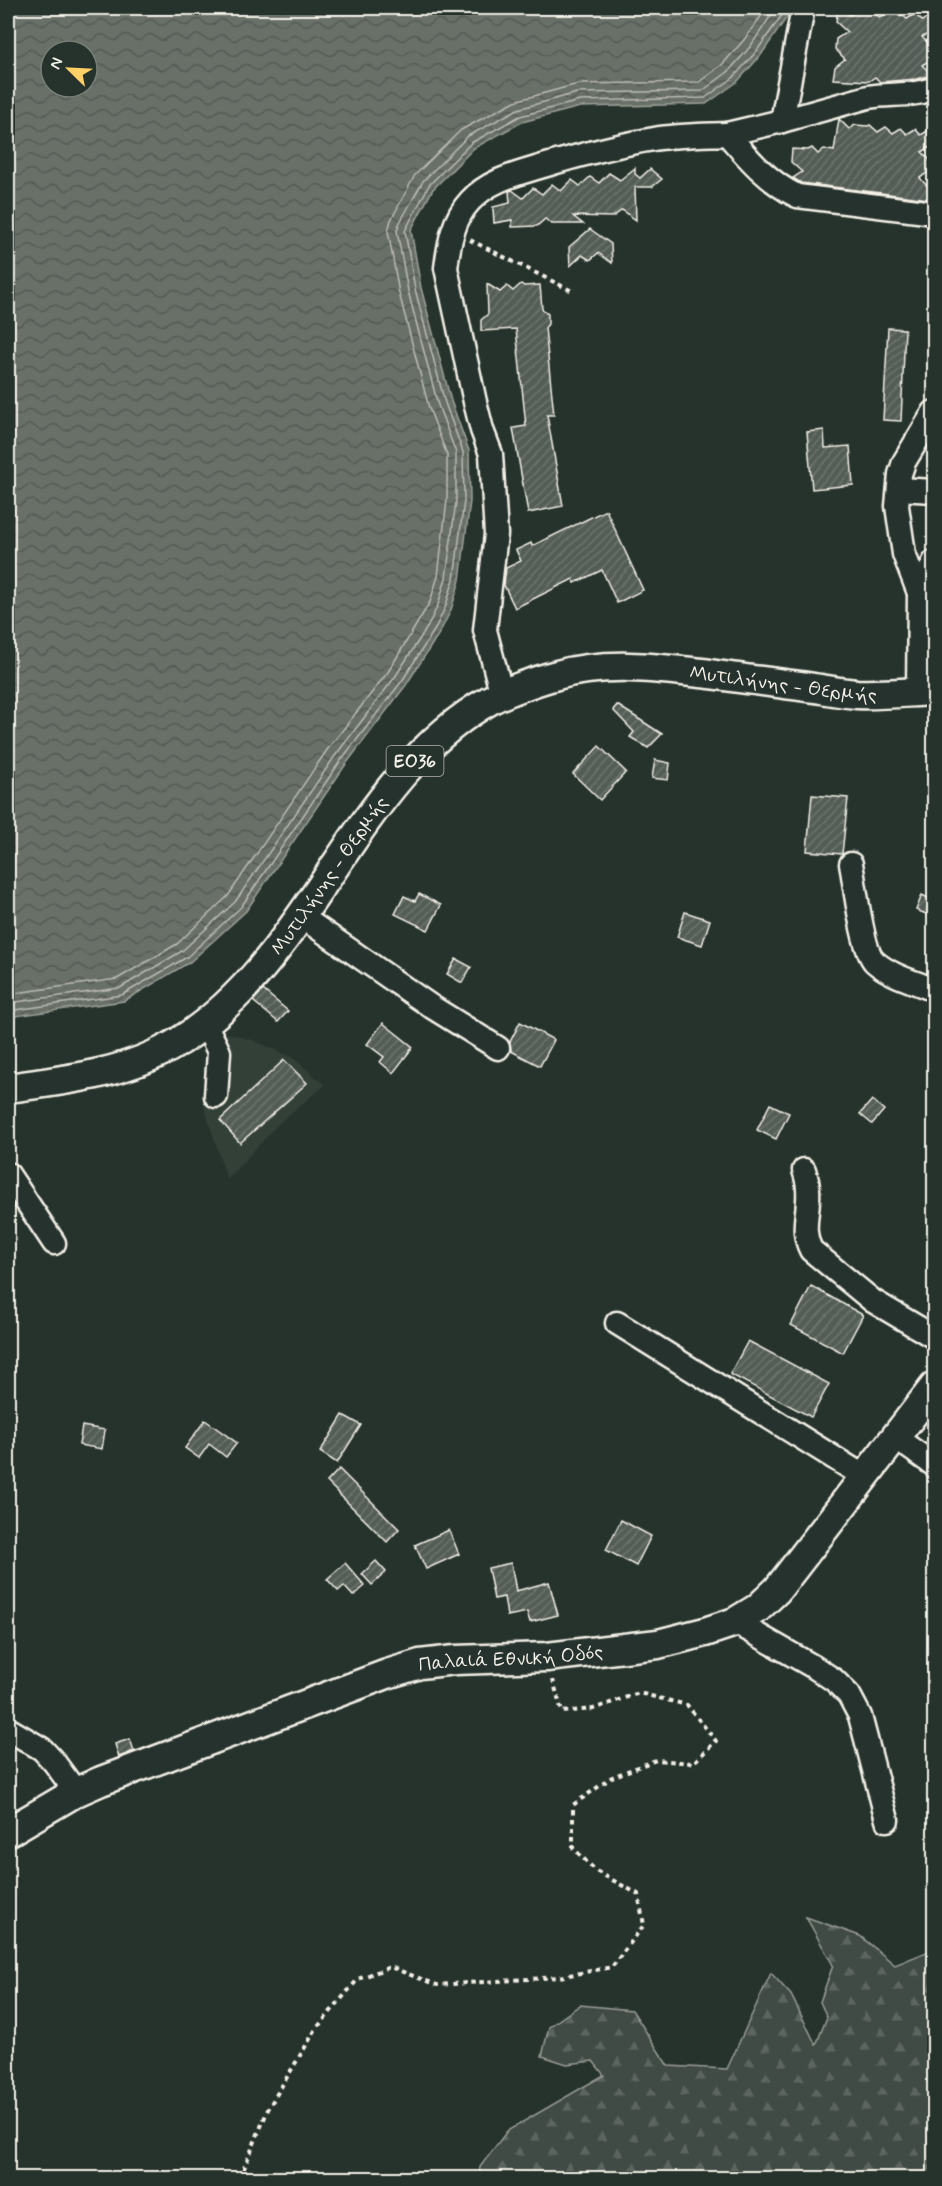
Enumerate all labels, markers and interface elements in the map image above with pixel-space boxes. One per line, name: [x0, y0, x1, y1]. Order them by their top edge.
north arrow: [39, 39, 99, 99]
text: N: [45, 54, 68, 73]
street label: Μυτιλήνης - Θερμής: [688, 660, 877, 709]
road number: ΕΟ36: [386, 746, 444, 776]
street label: Μυτιλήνης - Θερμής: [265, 791, 395, 961]
street label: Παλαιά Εθνική Οδός: [417, 1639, 605, 1679]

